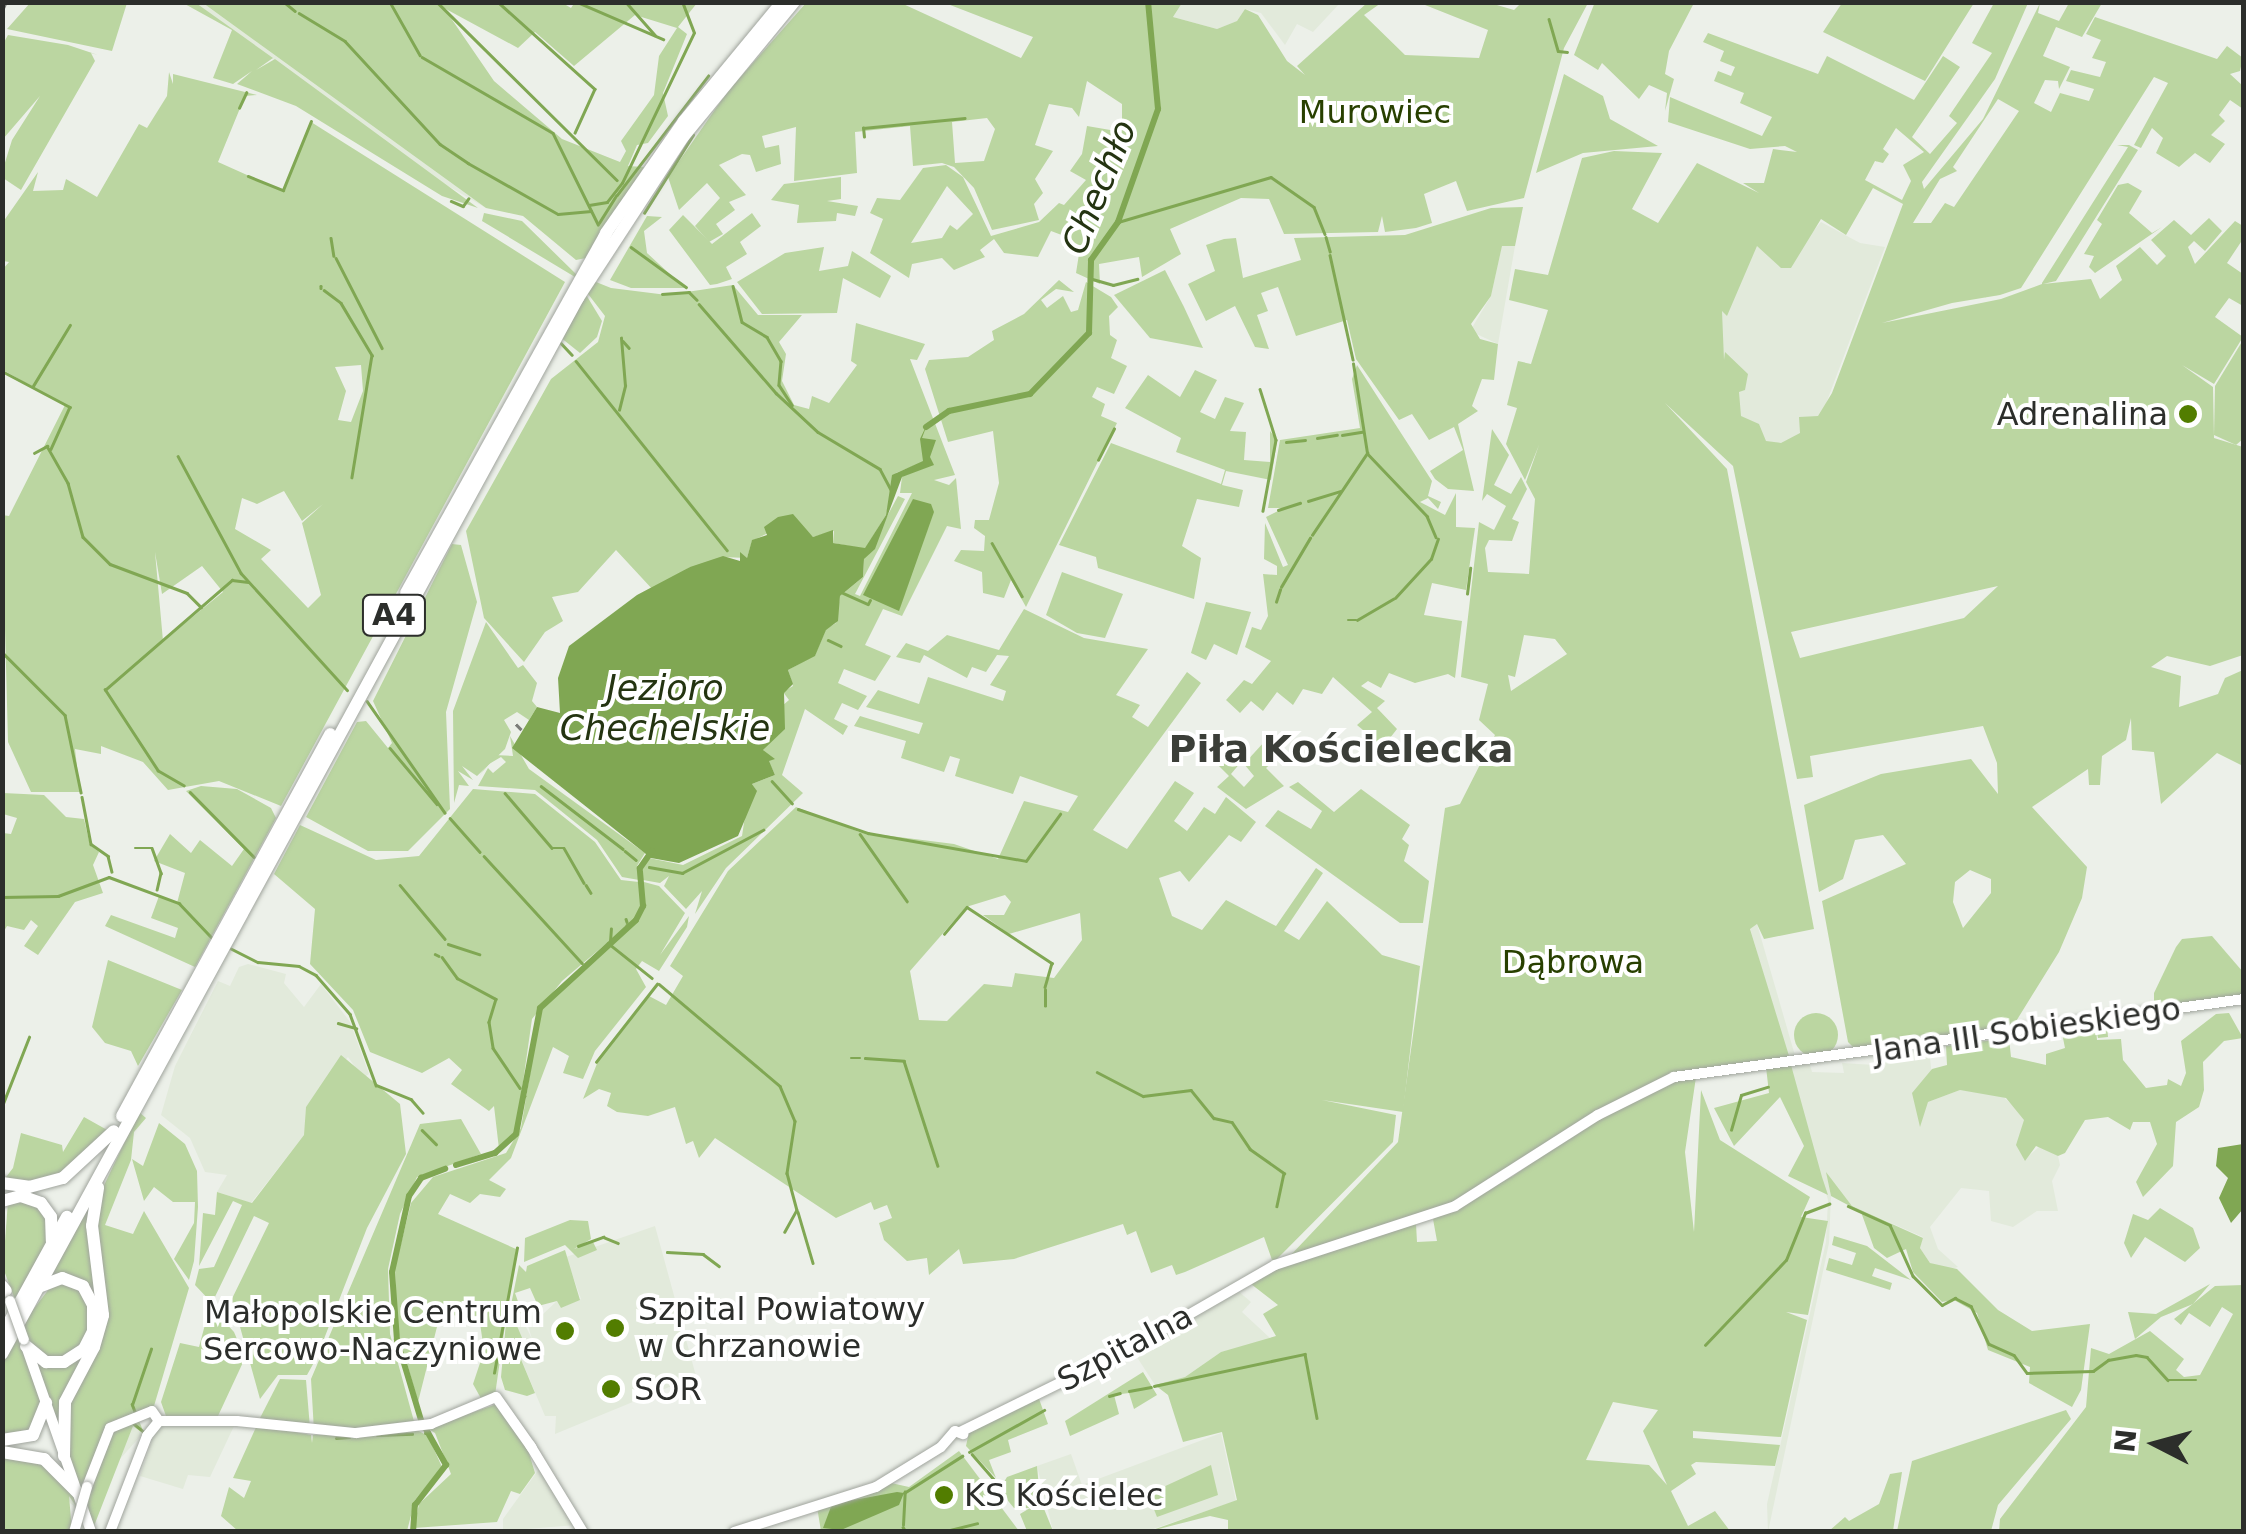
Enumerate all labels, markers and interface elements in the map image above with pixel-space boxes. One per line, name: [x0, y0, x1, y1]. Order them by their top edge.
park label: Murowiec: [1299, 93, 1451, 131]
water label: Chechło: [1053, 114, 1145, 260]
place label: Adrenalina: [1997, 395, 2168, 433]
marker: Adrenalina: [2177, 403, 2199, 425]
road number: A4: [362, 590, 426, 640]
water label: Jezioro Chechelskie: [560, 667, 770, 749]
district label: Piła Kościelecka: [1169, 727, 1513, 773]
park label: Dąbrowa: [1502, 943, 1644, 981]
street label: Jana III Sobieskiego: [1871, 989, 2183, 1071]
place label: Szpital Powiatowy w Chrzanowie: [638, 1291, 925, 1366]
place label: Małopolskie Centrum Sercowo-Naczyniowe: [203, 1294, 542, 1369]
street label: Szpitalna: [1051, 1296, 1199, 1400]
marker: Szpital Powiatowy w Chrzanowie: [602, 1315, 628, 1341]
marker: Małopolskie Centrum Sercowo-Naczyniowe: [552, 1318, 578, 1344]
place label: SOR: [634, 1370, 702, 1408]
marker: SOR: [598, 1376, 624, 1402]
north arrow: [2106, 1394, 2206, 1494]
text: N: [2108, 1427, 2143, 1454]
place label: KS Kościelec: [964, 1476, 1163, 1514]
marker: KS Kościelec: [933, 1484, 955, 1506]

